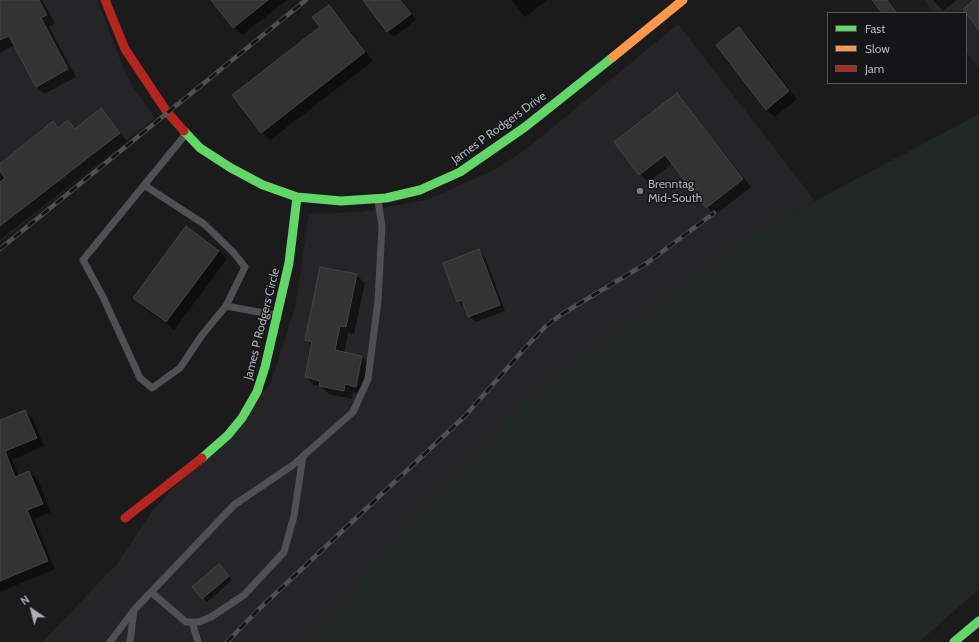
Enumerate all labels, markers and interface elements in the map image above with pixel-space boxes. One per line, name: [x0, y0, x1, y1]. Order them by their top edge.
legend: [827, 12, 967, 84]
text: Fast: [865, 21, 885, 36]
text: Slow: [865, 41, 890, 56]
text: Jam: [865, 61, 884, 76]
street label: James P Rodgers Drive: [449, 89, 549, 167]
place label: Brenntag Mid-South: [648, 177, 702, 205]
marker: Brenntag Mid-South: [635, 186, 645, 196]
street label: James P Rodgers Circle: [241, 267, 283, 381]
north arrow: [12, 590, 52, 630]
text: N: [18, 592, 32, 608]

